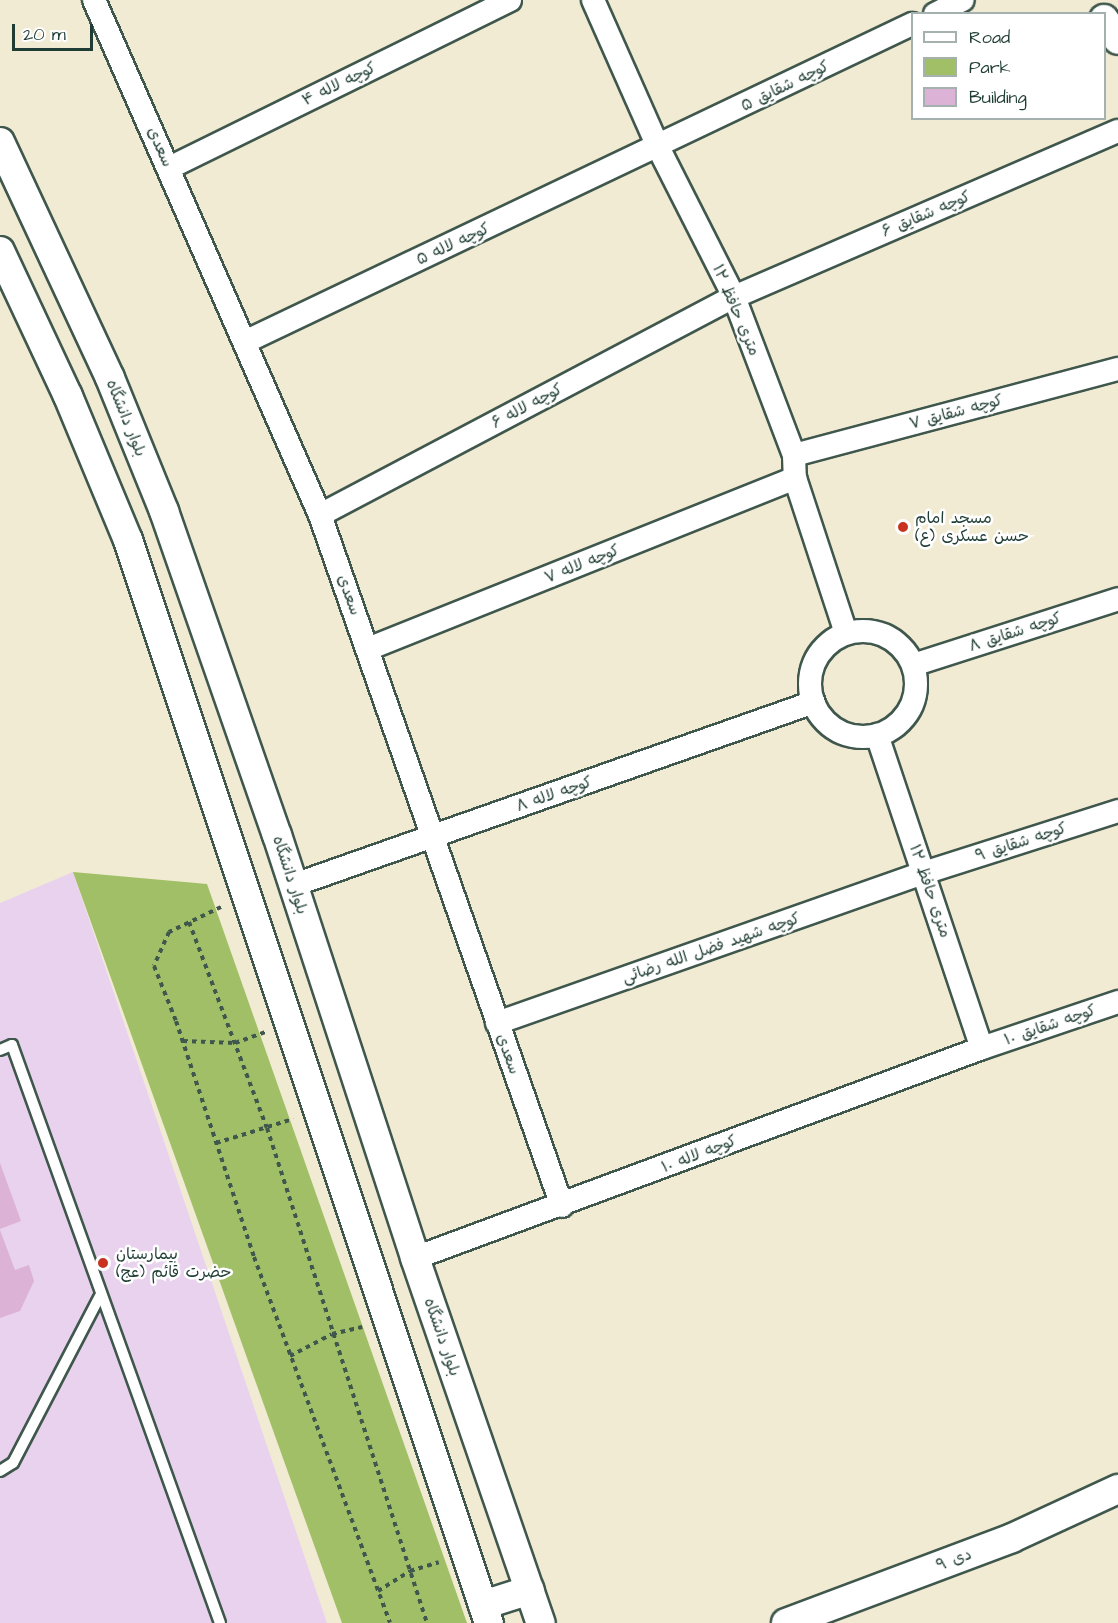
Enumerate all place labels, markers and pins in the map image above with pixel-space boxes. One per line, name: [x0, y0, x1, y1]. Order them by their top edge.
place label: مسجد امام حسن عسکری (ع): [915, 508, 1029, 546]
marker: مسجد امام حسن عسکری (ع): [896, 520, 910, 534]
place label: بیمارستان حضرت قائم (عج): [116, 1244, 231, 1282]
marker: بیمارستان حضرت قائم (عج): [94, 1254, 112, 1272]

